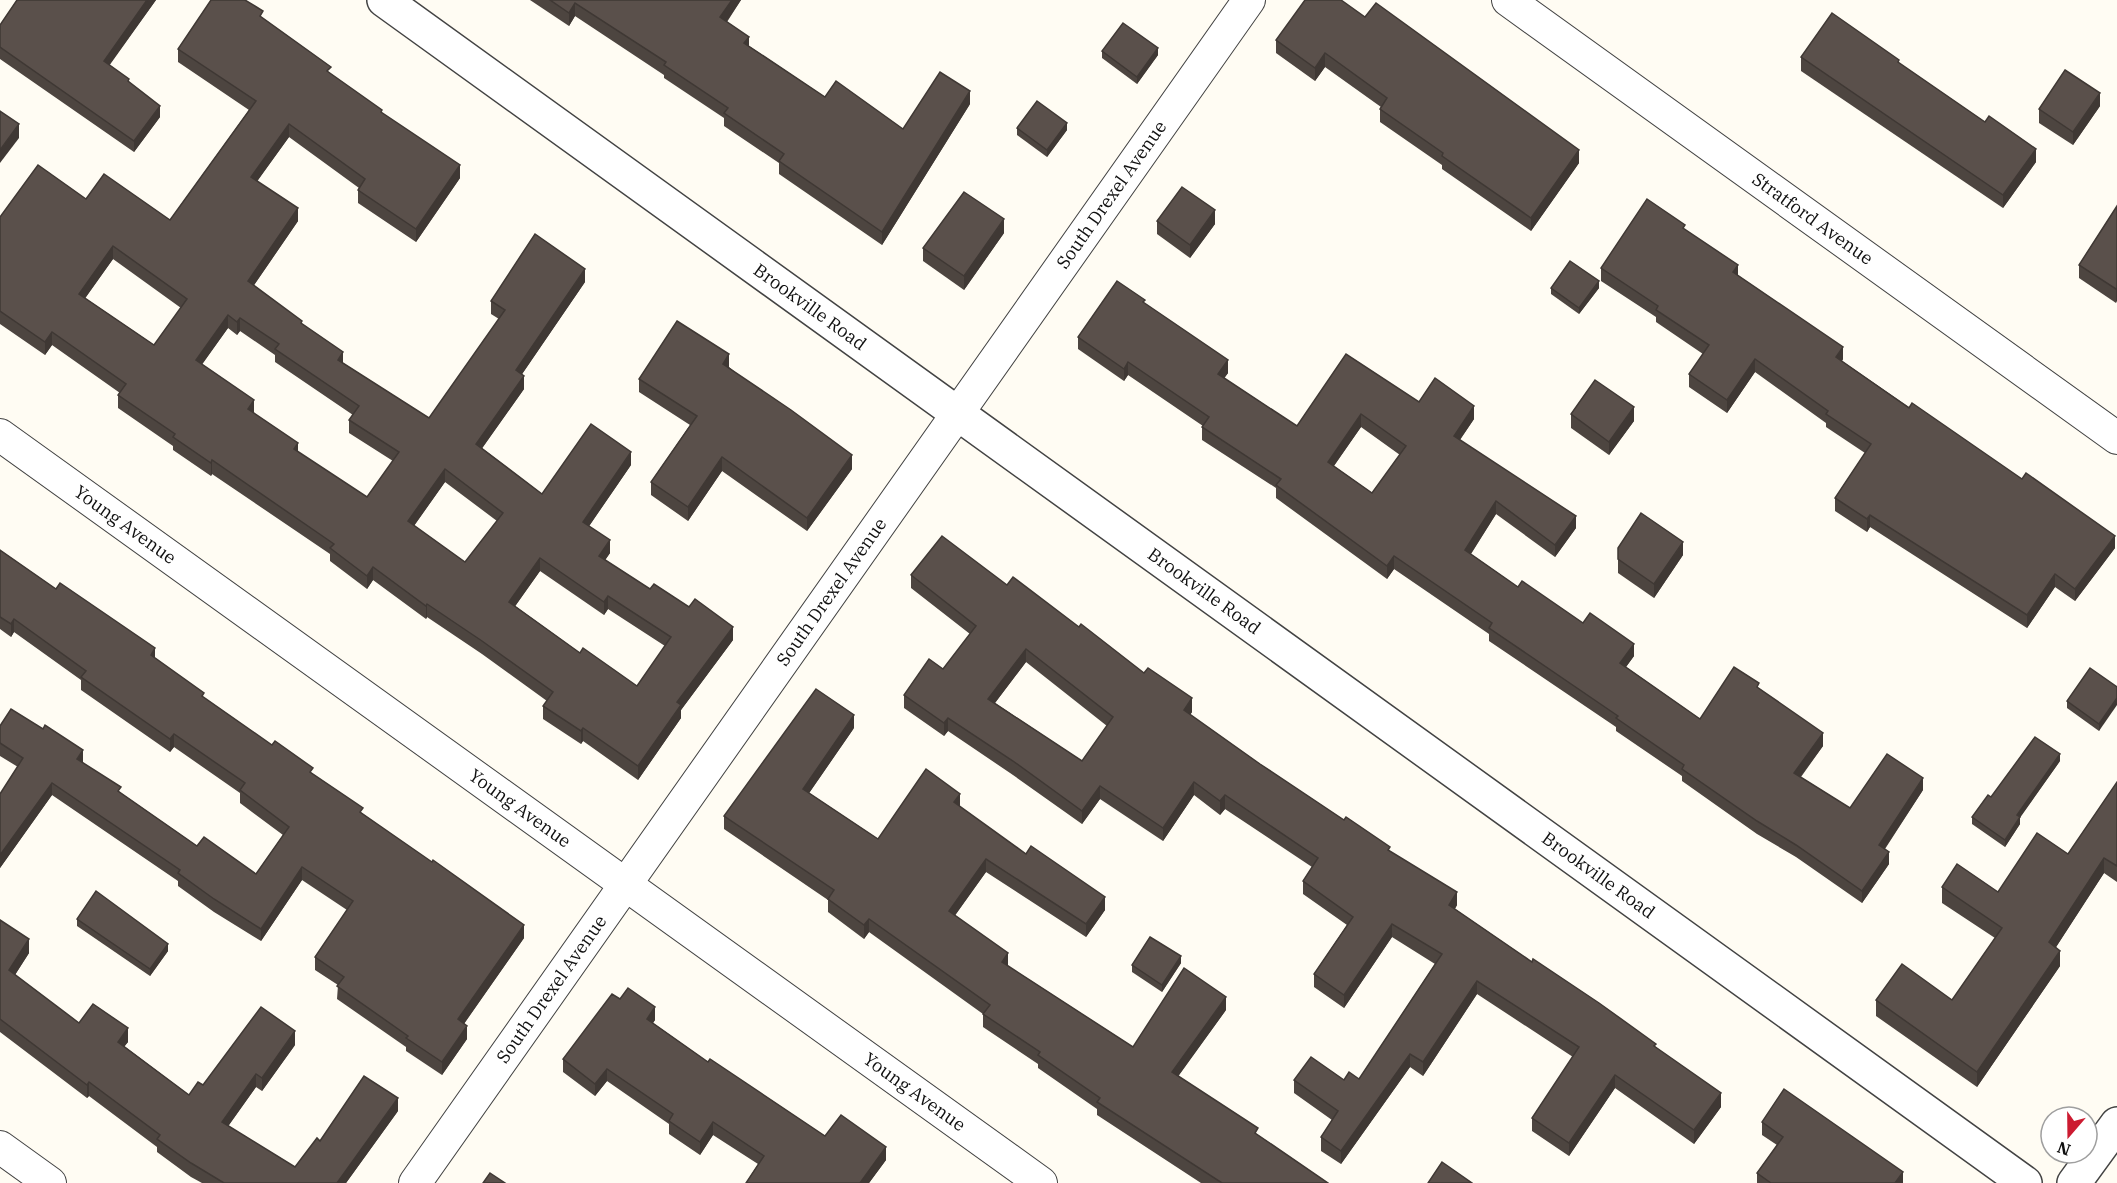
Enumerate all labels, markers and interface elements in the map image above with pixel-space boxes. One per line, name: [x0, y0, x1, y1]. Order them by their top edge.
street label: South Drexel Avenue: [1051, 116, 1171, 273]
street label: Stratford Avenue: [1748, 167, 1878, 270]
street label: Brookville Road: [749, 258, 871, 355]
street label: Young Avenue: [70, 480, 181, 569]
street label: South Drexel Avenue: [771, 513, 891, 670]
street label: Brookville Road: [1143, 542, 1266, 639]
street label: Young Avenue: [464, 764, 576, 852]
street label: Brookville Road: [1538, 827, 1660, 924]
street label: South Drexel Avenue: [491, 910, 611, 1068]
street label: Young Avenue: [859, 1047, 970, 1136]
north arrow: [2039, 1105, 2099, 1165]
text: N: [2055, 1138, 2073, 1161]

